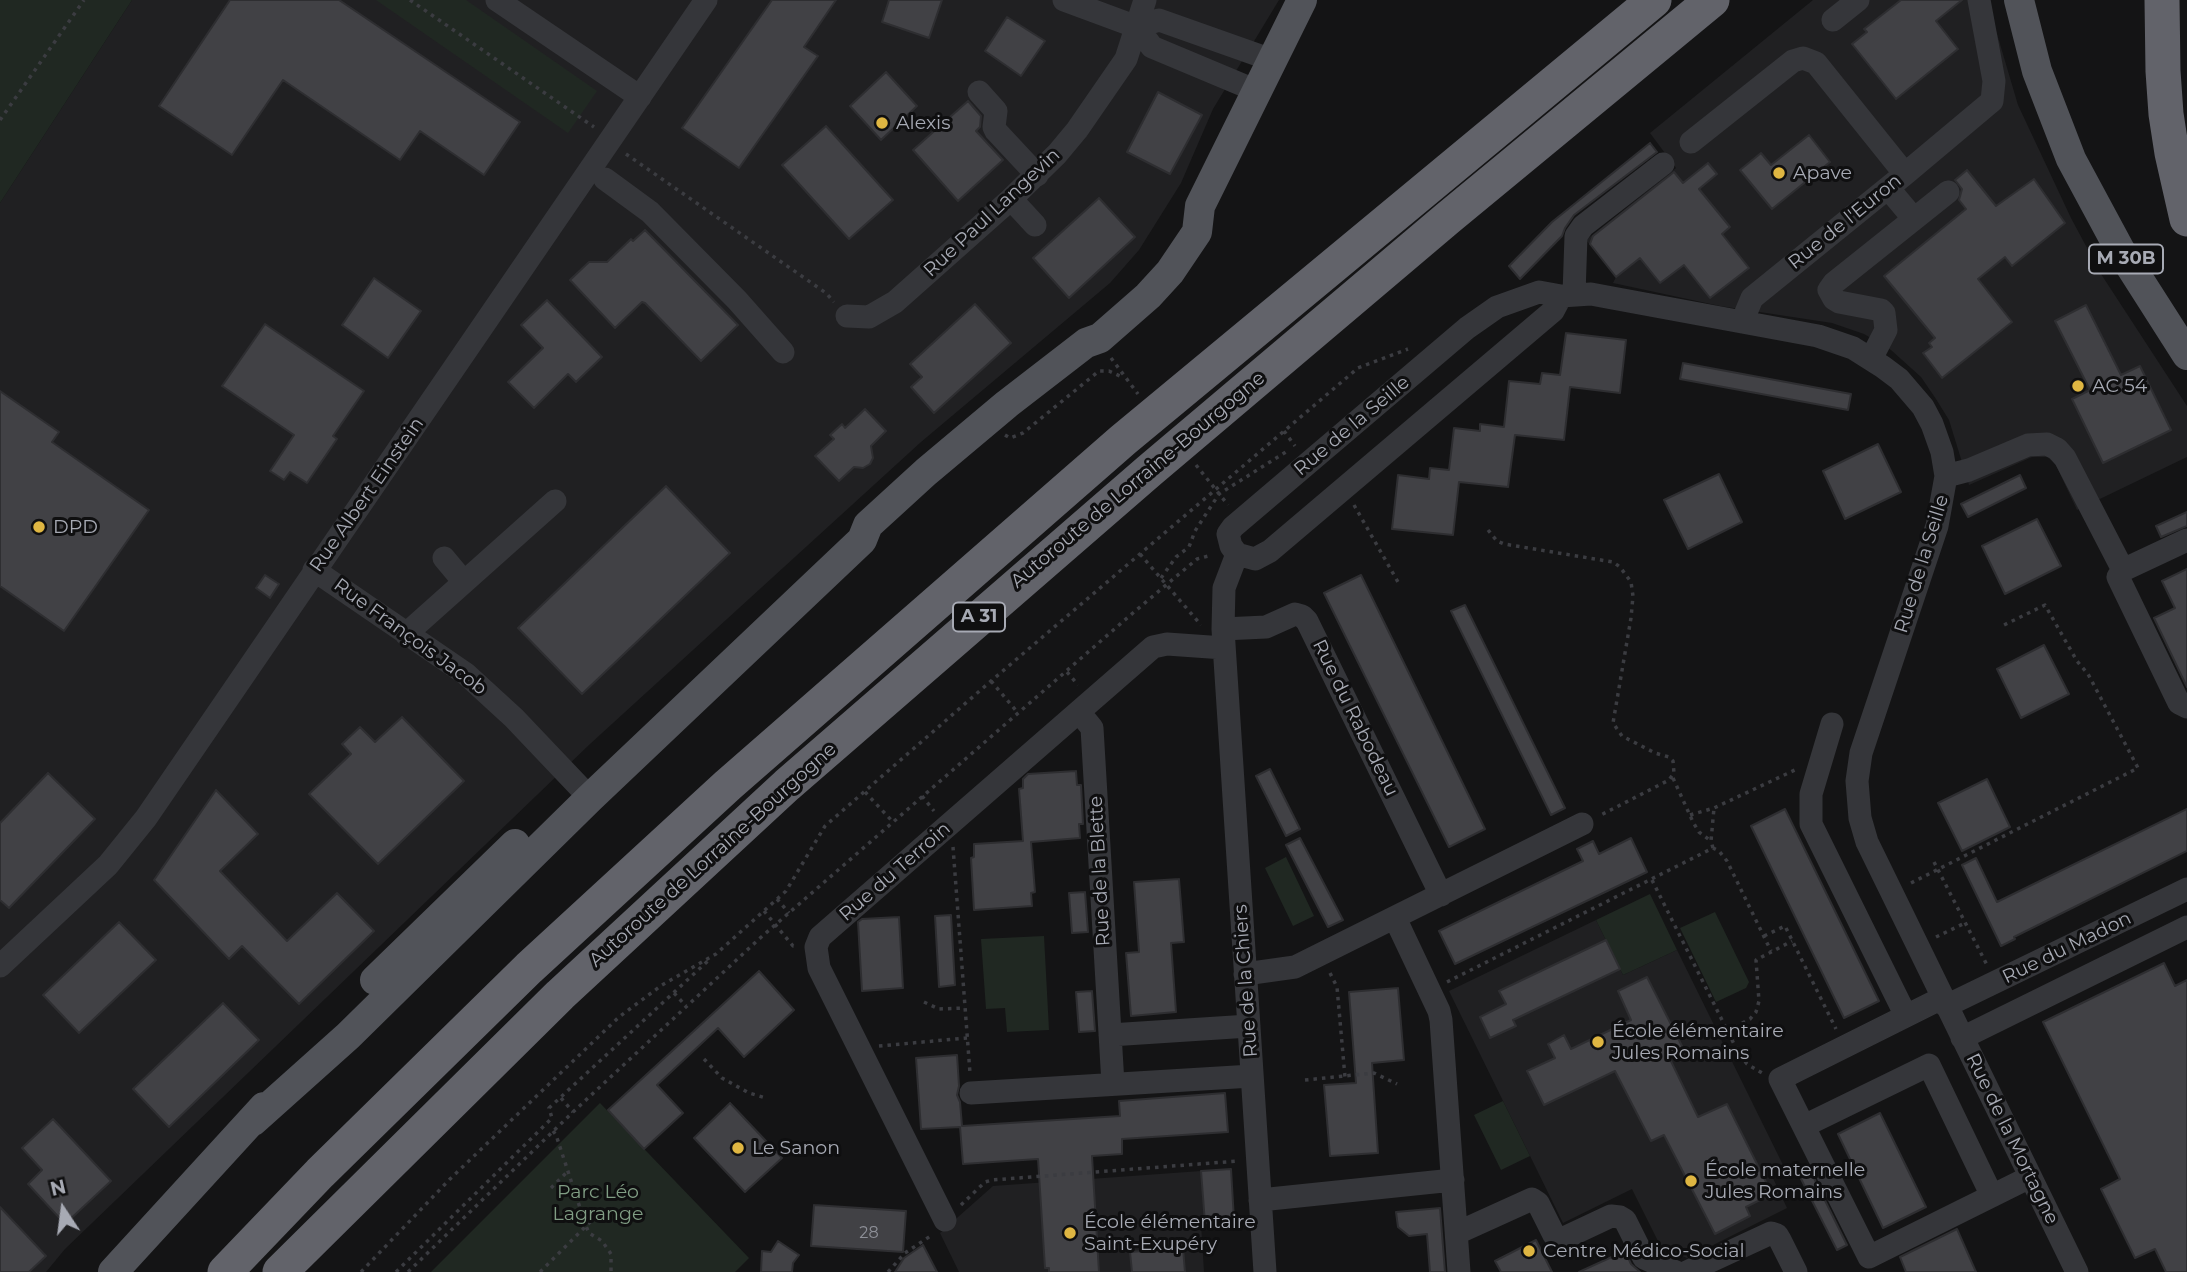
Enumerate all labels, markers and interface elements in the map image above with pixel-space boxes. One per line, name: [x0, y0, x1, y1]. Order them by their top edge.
place label: Alexis: [896, 112, 950, 134]
marker: Alexis: [874, 115, 890, 131]
street label: Rue Paul Langevin: [919, 144, 1065, 282]
place label: Apave: [1793, 162, 1852, 184]
marker: Apave: [1771, 165, 1787, 181]
street label: Rue de l'Euron: [1784, 169, 1906, 275]
road number: M 30B: [2089, 244, 2163, 274]
street label: Autoroute de Lorraine-Bourgogne: [1006, 367, 1270, 593]
street label: Rue de la Seille: [1290, 371, 1414, 481]
place label: AC 54: [2092, 375, 2147, 397]
marker: AC 54: [2070, 378, 2086, 394]
street label: Rue Albert Einstein: [305, 413, 429, 577]
street label: Rue de la Seille: [1890, 492, 1954, 636]
place label: DPD: [53, 516, 98, 538]
marker: DPD: [31, 519, 47, 535]
street label: Rue François Jacob: [329, 574, 491, 700]
road number: A 31: [953, 602, 1005, 632]
street label: Rue du Rabodeau: [1307, 636, 1403, 800]
street label: Autoroute de Lorraine-Bourgogne: [585, 738, 841, 972]
street label: Rue de la Blette: [1085, 795, 1115, 947]
street label: Rue du Terroin: [835, 818, 955, 926]
street label: Rue de la Chiers: [1229, 904, 1263, 1058]
street label: Rue du Madon: [1999, 907, 2135, 989]
place label: École élémentaire Jules Romains: [1612, 1020, 1784, 1064]
marker: École élémentaire Jules Romains: [1590, 1034, 1606, 1050]
street label: Rue de la Mortagne: [1961, 1050, 2063, 1228]
place label: Le Sanon: [752, 1137, 840, 1159]
marker: Le Sanon: [730, 1140, 746, 1156]
place label: École maternelle Jules Romains: [1705, 1159, 1865, 1203]
marker: École maternelle Jules Romains: [1683, 1173, 1699, 1189]
north arrow: [28, 1174, 98, 1244]
text: N: [48, 1175, 68, 1201]
park label: Parc Léo Lagrange: [553, 1181, 643, 1225]
place label: École élémentaire Saint-Exupéry: [1084, 1211, 1256, 1255]
house number: 28: [859, 1223, 879, 1243]
marker: École élémentaire Saint-Exupéry: [1062, 1225, 1078, 1241]
place label: Centre Médico-Social: [1543, 1240, 1745, 1262]
marker: Centre Médico-Social: [1521, 1243, 1537, 1259]

